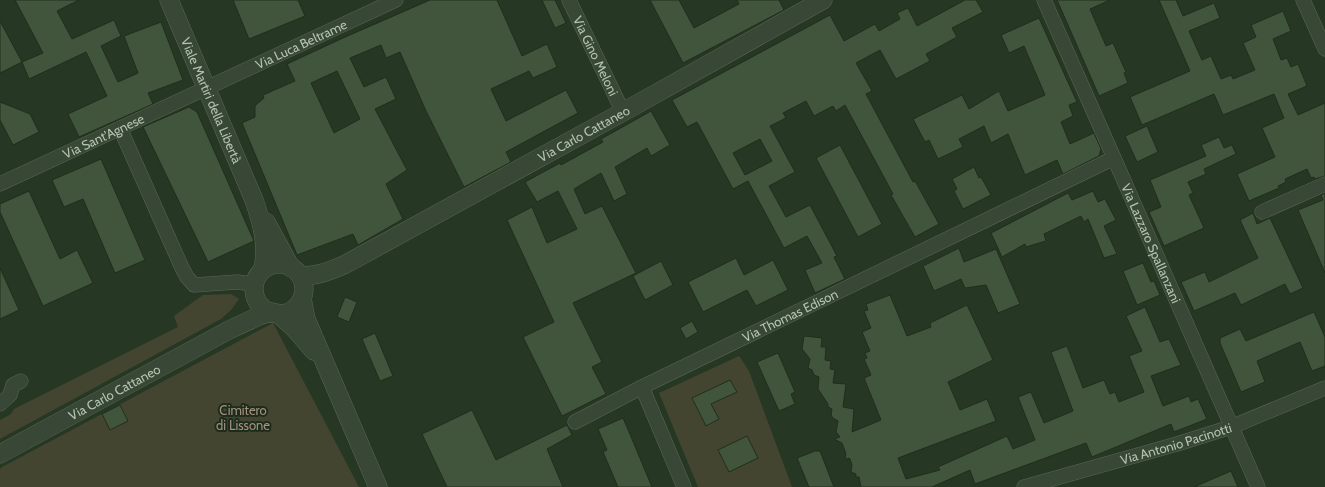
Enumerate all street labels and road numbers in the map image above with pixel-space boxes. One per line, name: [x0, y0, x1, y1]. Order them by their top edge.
street label: Via Gino Meloni: [570, 13, 622, 98]
street label: Via Luca Beltrame: [253, 16, 350, 72]
street label: Viale Martiri della Libertà: [178, 35, 246, 166]
street label: Via Carlo Cattaneo: [535, 102, 632, 165]
street label: Via Sant'Agnese: [60, 110, 147, 162]
street label: Via Lazzaro Spallanzani: [1118, 181, 1185, 306]
street label: Via Thomas Edison: [739, 285, 840, 345]
street label: Via Carlo Cattaneo: [66, 361, 163, 423]
street label: Via Antonio Pacinotti: [1118, 419, 1234, 468]

